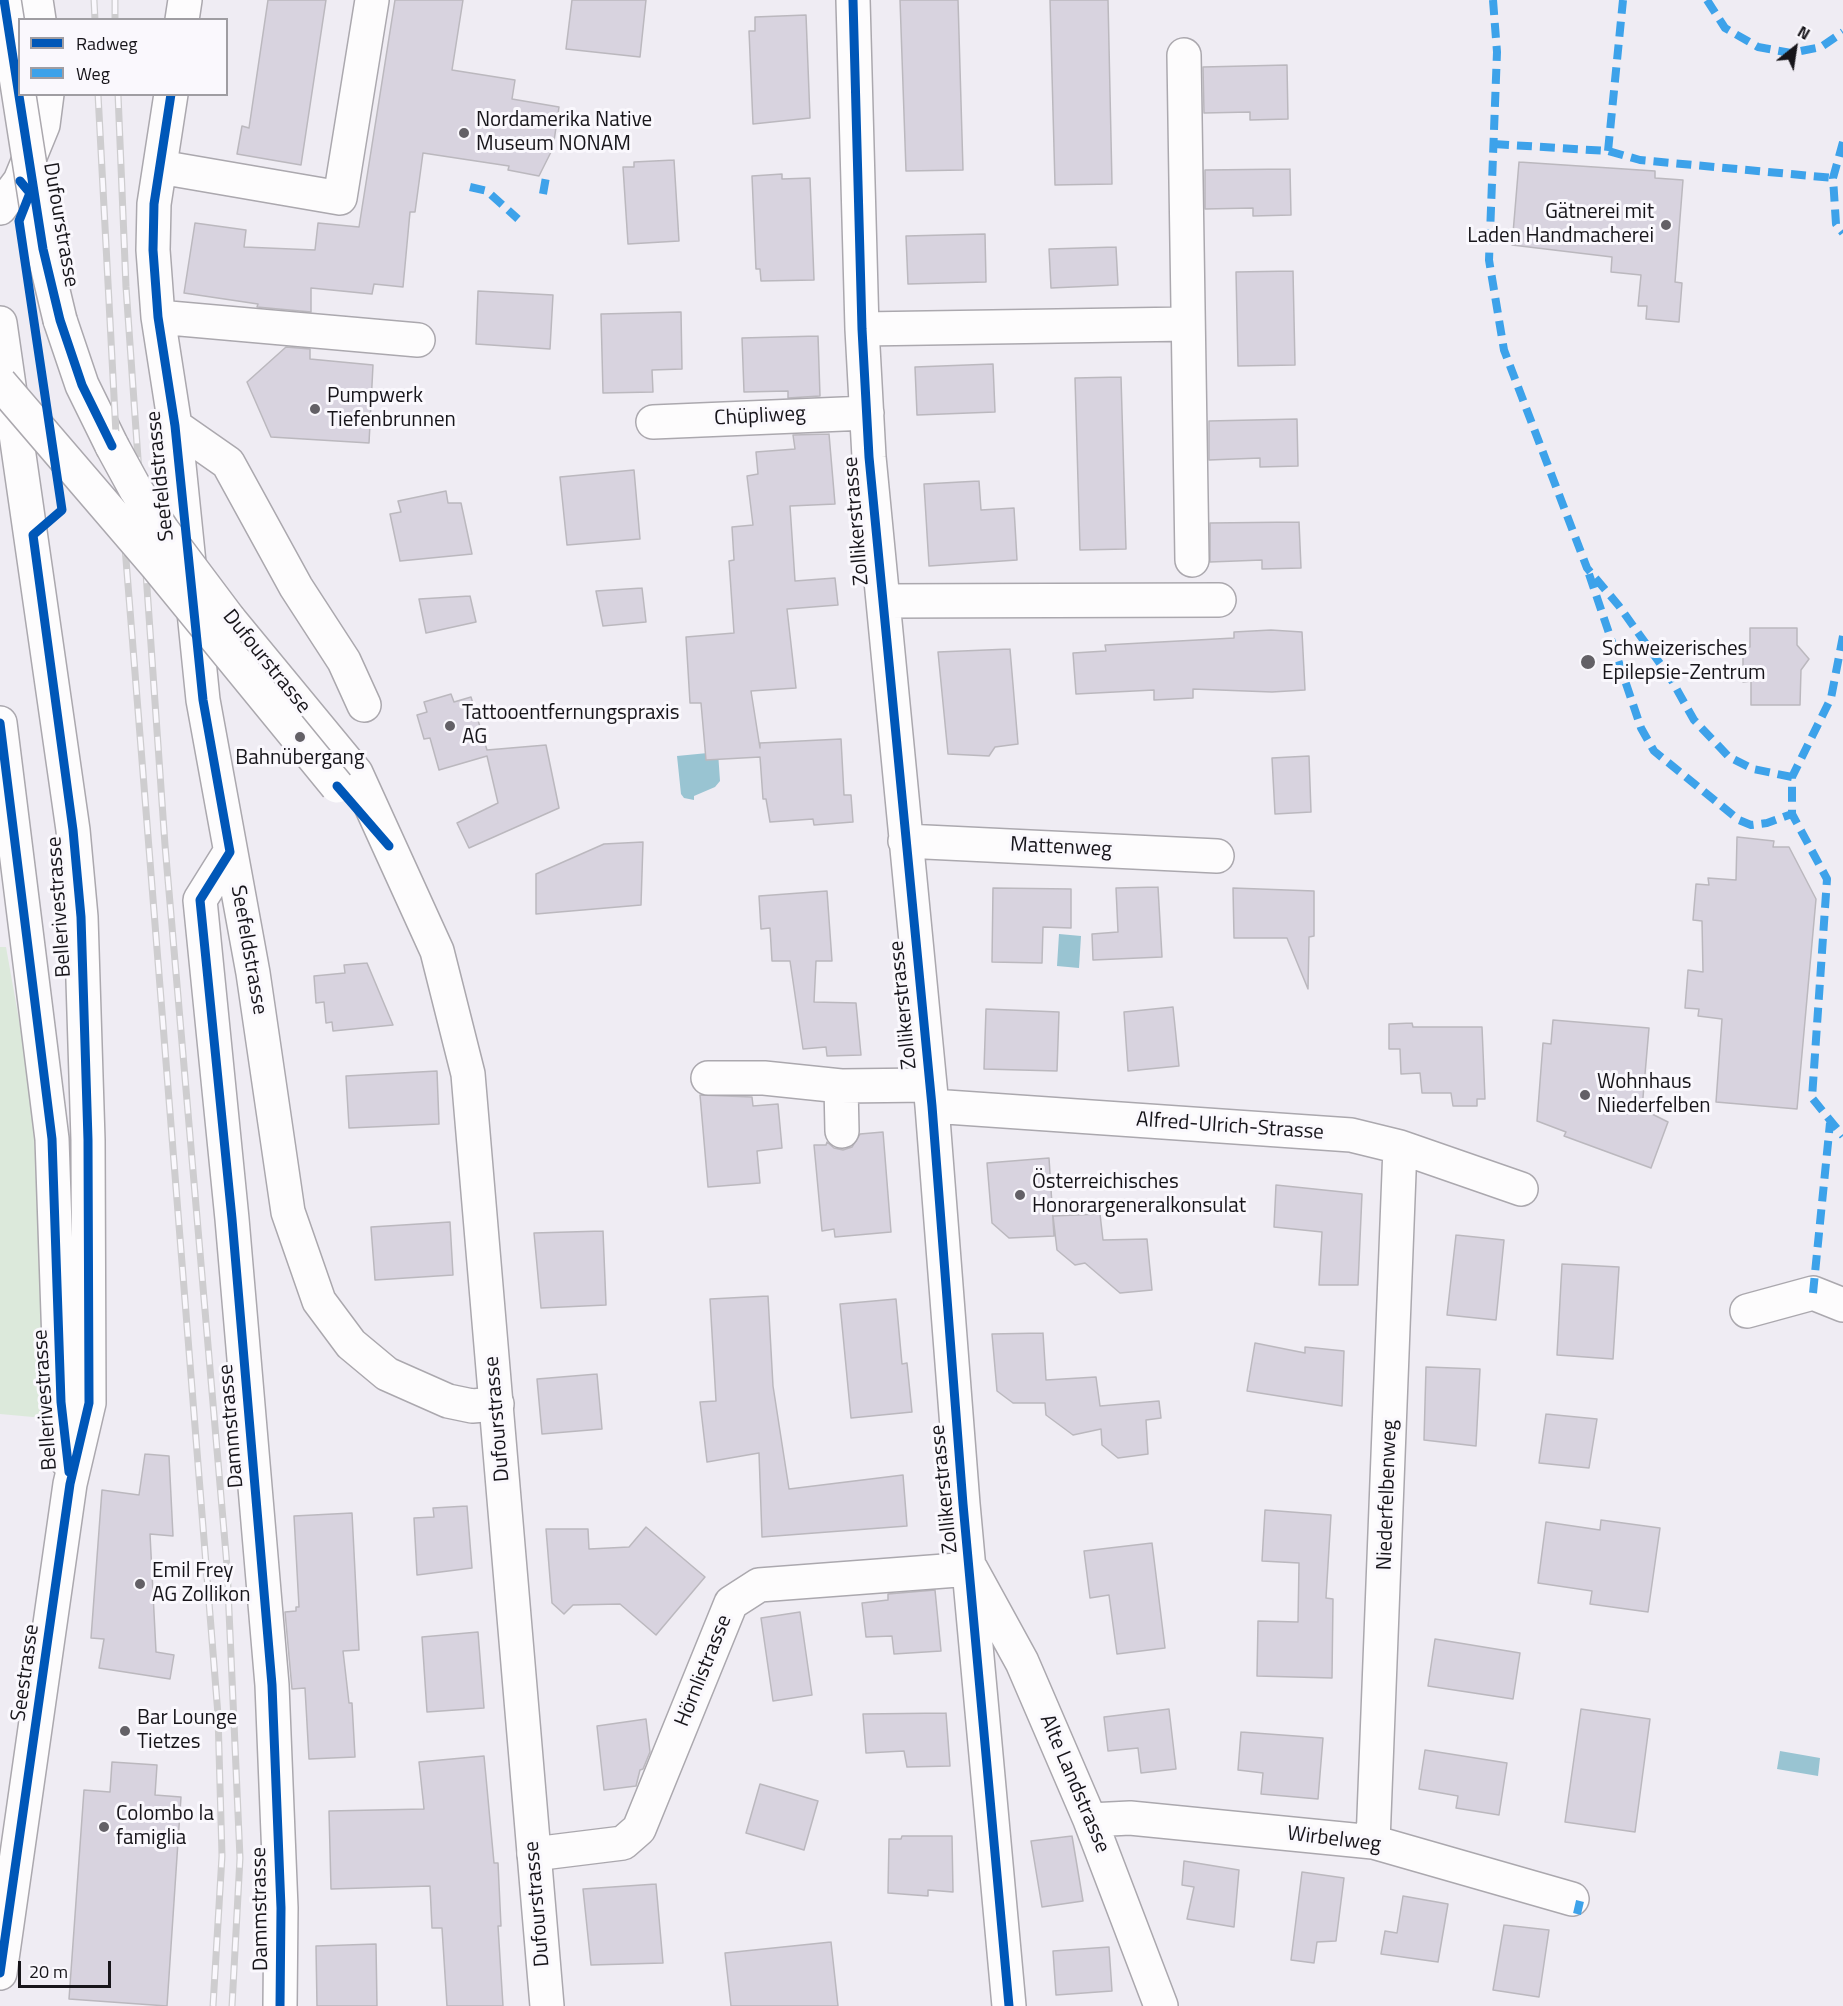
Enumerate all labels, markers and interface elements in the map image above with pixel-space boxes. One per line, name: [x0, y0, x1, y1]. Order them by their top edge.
legend: [18, 18, 228, 96]
north arrow: [1765, 18, 1825, 78]
text: N: [1793, 19, 1815, 46]
text: Radweg: [76, 30, 138, 57]
text: Weg: [76, 60, 110, 87]
place label: Nordamerika Native Museum NONAM: [476, 108, 652, 158]
marker: Nordamerika Native Museum NONAM: [457, 126, 471, 140]
street label: Dufourstrasse: [37, 161, 83, 289]
place label: Gätnerei mit Laden Handmacherei: [1467, 200, 1654, 250]
marker: Gätnerei mit Laden Handmacherei: [1659, 218, 1673, 232]
place label: Pumpwerk Tiefenbrunnen: [327, 384, 456, 434]
marker: Pumpwerk Tiefenbrunnen: [308, 402, 322, 416]
street label: Chüpliweg: [714, 402, 806, 432]
street label: Seefeldstrasse: [142, 410, 180, 542]
street label: Zollikerstrasse: [839, 456, 875, 586]
street label: Dufourstrasse: [217, 605, 315, 719]
place label: Schweizerisches Epilepsie-Zentrum: [1602, 637, 1766, 687]
marker: Schweizerisches Epilepsie-Zentrum: [1579, 653, 1597, 671]
place label: Tattooentfernungspraxis AG: [462, 701, 679, 751]
marker: Tattooentfernungspraxis AG: [443, 719, 457, 733]
marker: Bahnübergang: [293, 730, 307, 744]
place label: Bahnübergang: [235, 746, 365, 772]
street label: Mattenweg: [1009, 833, 1113, 863]
street label: Bellerivestrasse: [43, 836, 77, 978]
street label: Seefeldstrasse: [224, 883, 272, 1017]
street label: Zollikerstrasse: [885, 939, 923, 1071]
place label: Wohnhaus Niederfelben: [1597, 1070, 1711, 1120]
marker: Wohnhaus Niederfelben: [1578, 1088, 1592, 1102]
street label: Alfred-Ulrich-Strasse: [1135, 1108, 1325, 1146]
place label: Österreichisches Honorargeneralkonsulat: [1032, 1170, 1246, 1220]
marker: Österreichisches Honorargeneralkonsulat: [1013, 1188, 1027, 1202]
street label: Bellerivestrasse: [29, 1329, 63, 1471]
street label: Dufourstrasse: [480, 1355, 516, 1483]
street label: Dammstrasse: [214, 1363, 250, 1489]
street label: Niederfelbenweg: [1373, 1419, 1403, 1571]
street label: Zollikerstrasse: [926, 1423, 964, 1555]
place label: Emil Frey AG Zollikon: [152, 1559, 250, 1609]
marker: Emil Frey AG Zollikon: [133, 1577, 147, 1591]
street label: Hörnlistrasse: [670, 1611, 738, 1731]
street label: Seestrasse: [7, 1623, 45, 1723]
place label: Bar Lounge Tietzes: [137, 1706, 237, 1756]
street label: Alte Landstrasse: [1033, 1711, 1115, 1857]
marker: Bar Lounge Tietzes: [118, 1724, 132, 1738]
place label: Colombo la famiglia: [116, 1802, 214, 1852]
marker: Colombo la famiglia: [97, 1820, 111, 1834]
street label: Wirbelweg: [1286, 1822, 1382, 1858]
street label: Dufourstrasse: [520, 1840, 556, 1968]
street label: Dammstrasse: [247, 1847, 275, 1971]
scale bar: [21, 1949, 114, 1987]
text: 20 m: [29, 1958, 68, 1985]

